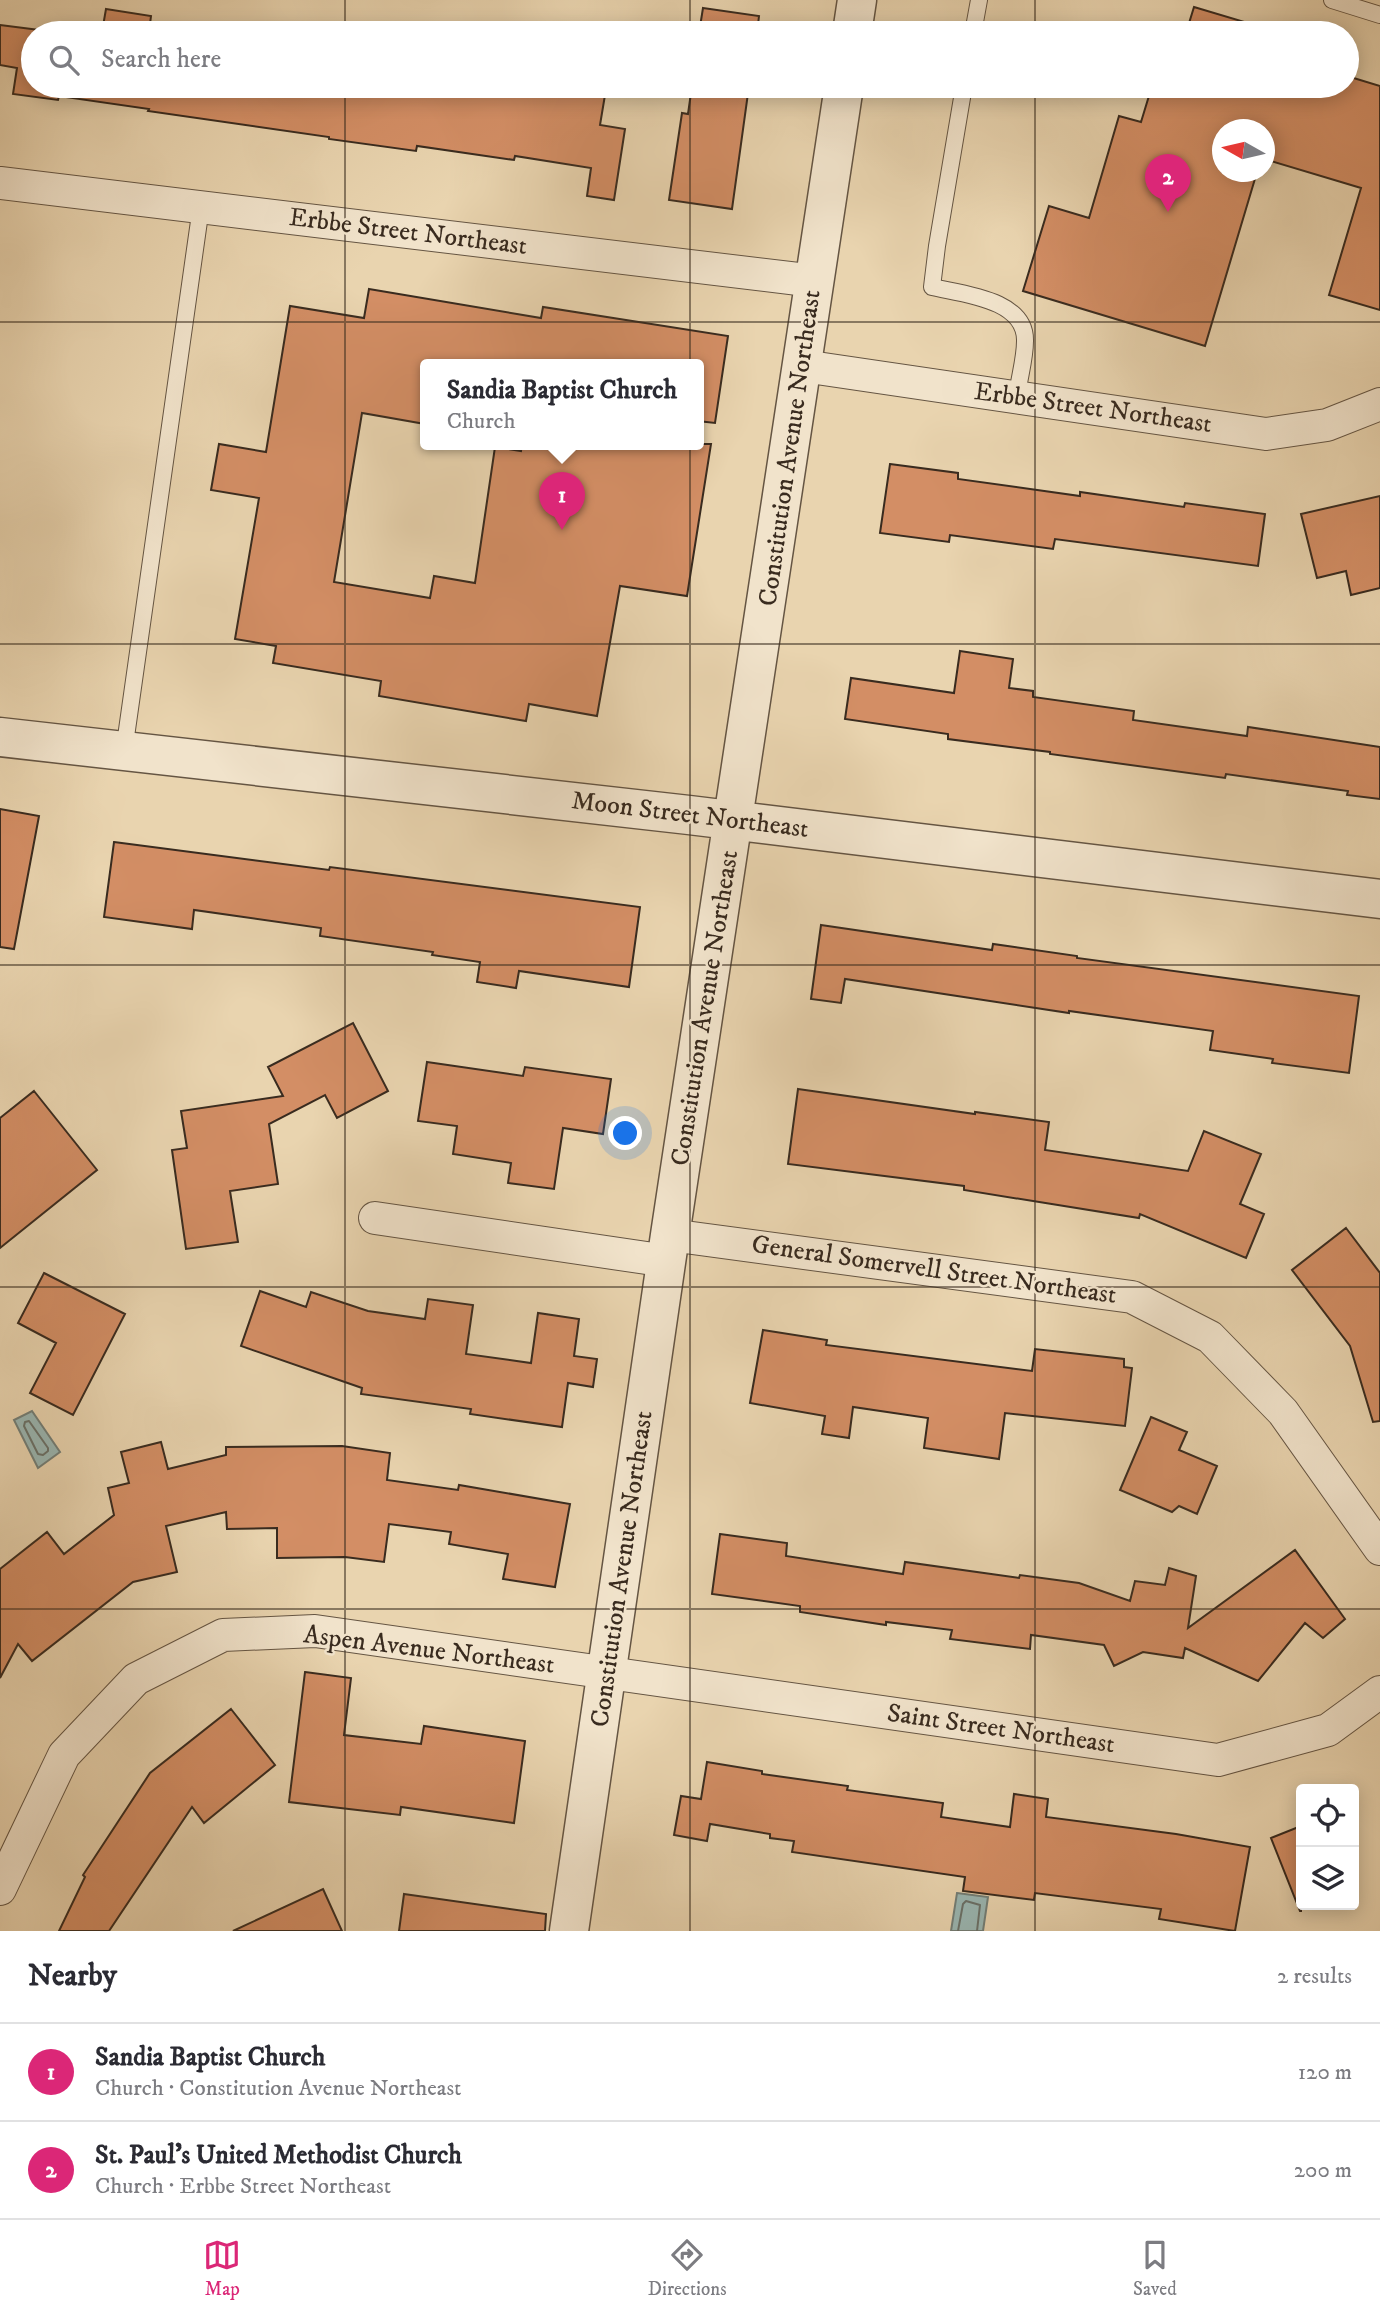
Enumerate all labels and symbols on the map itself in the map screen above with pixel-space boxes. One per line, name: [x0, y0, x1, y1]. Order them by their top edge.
north arrow: [1212, 119, 1275, 182]
pin: 2: [1145, 154, 1191, 212]
street label: Erbbe Street Northeast: [287, 201, 529, 263]
street label: Constitution Avenue Northeast: [751, 288, 829, 608]
street label: Erbbe Street Northeast: [972, 375, 1214, 441]
pin: 1: [539, 472, 585, 530]
street label: Moon Street Northeast: [570, 784, 810, 846]
street label: Constitution Avenue Northeast: [664, 848, 746, 1168]
your location: [608, 1116, 642, 1150]
street label: General Somervell Street Northeast: [750, 1228, 1118, 1312]
street label: Constitution Avenue Northeast: [583, 1409, 661, 1729]
street label: Aspen Avenue Northeast: [302, 1618, 556, 1682]
street label: Saint Street Northeast: [885, 1697, 1117, 1761]

